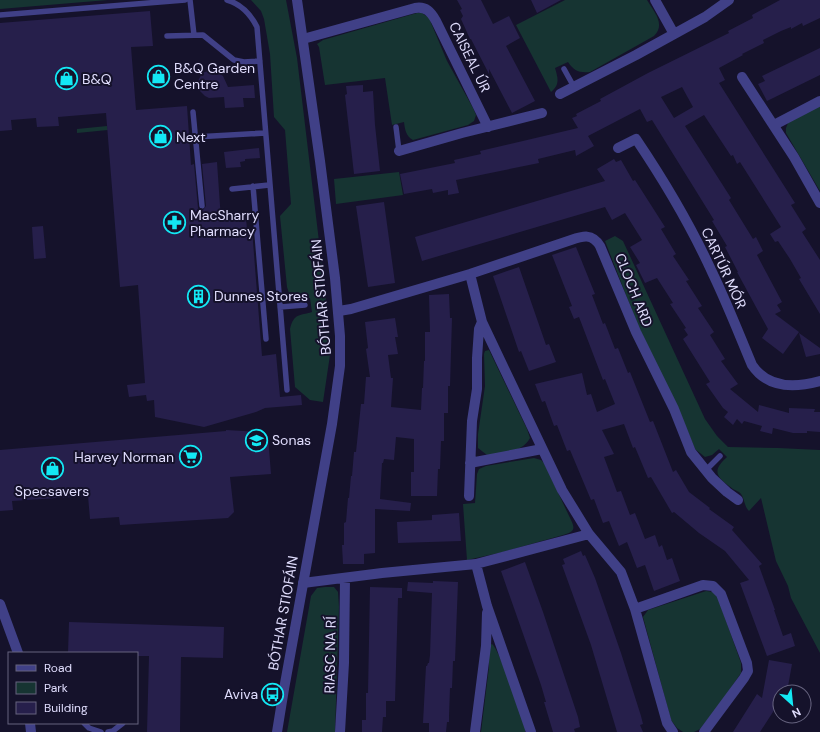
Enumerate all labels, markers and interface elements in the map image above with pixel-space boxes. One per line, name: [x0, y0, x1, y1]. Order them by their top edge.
street label: CAISEAL ÚR: [445, 19, 495, 95]
place label: B&Q Garden Centre: [174, 59, 255, 93]
shop icon: B&Q Garden Centre: [146, 63, 172, 89]
shop icon: B&Q: [54, 66, 80, 92]
place label: B&Q: [82, 70, 112, 88]
shop icon: Next: [148, 124, 174, 150]
place label: Next: [176, 128, 206, 146]
place label: MacSharry Pharmacy: [190, 206, 260, 240]
pharmacy icon: MacSharry Pharmacy: [161, 210, 187, 236]
street label: CARTÚR MÓR: [697, 225, 751, 311]
street label: BÓTHAR STIOFÁIN: [307, 238, 335, 356]
street label: CLOCH ARD: [611, 251, 657, 329]
building icon: Dunnes Stores: [185, 283, 211, 309]
place label: Dunnes Stores: [214, 287, 308, 305]
school or university icon: Sonas: [244, 427, 270, 453]
place label: Sonas: [272, 431, 311, 449]
supermarket icon: Harvey Norman: [177, 444, 203, 470]
place label: Harvey Norman: [74, 448, 174, 466]
shop icon: Specsavers: [39, 456, 65, 482]
place label: Specsavers: [15, 482, 89, 500]
street label: BÓTHAR STIOFÁIN: [264, 554, 302, 672]
street label: RIASC NA RÍ: [320, 616, 340, 694]
legend: [8, 652, 138, 724]
text: Road: [44, 660, 72, 676]
text: Park: [44, 680, 68, 696]
bus stop icon: Aviva: [260, 681, 286, 707]
north arrow: [772, 684, 812, 724]
place label: Aviva: [224, 685, 258, 703]
text: Building: [44, 700, 88, 716]
text: N: [790, 705, 803, 721]

